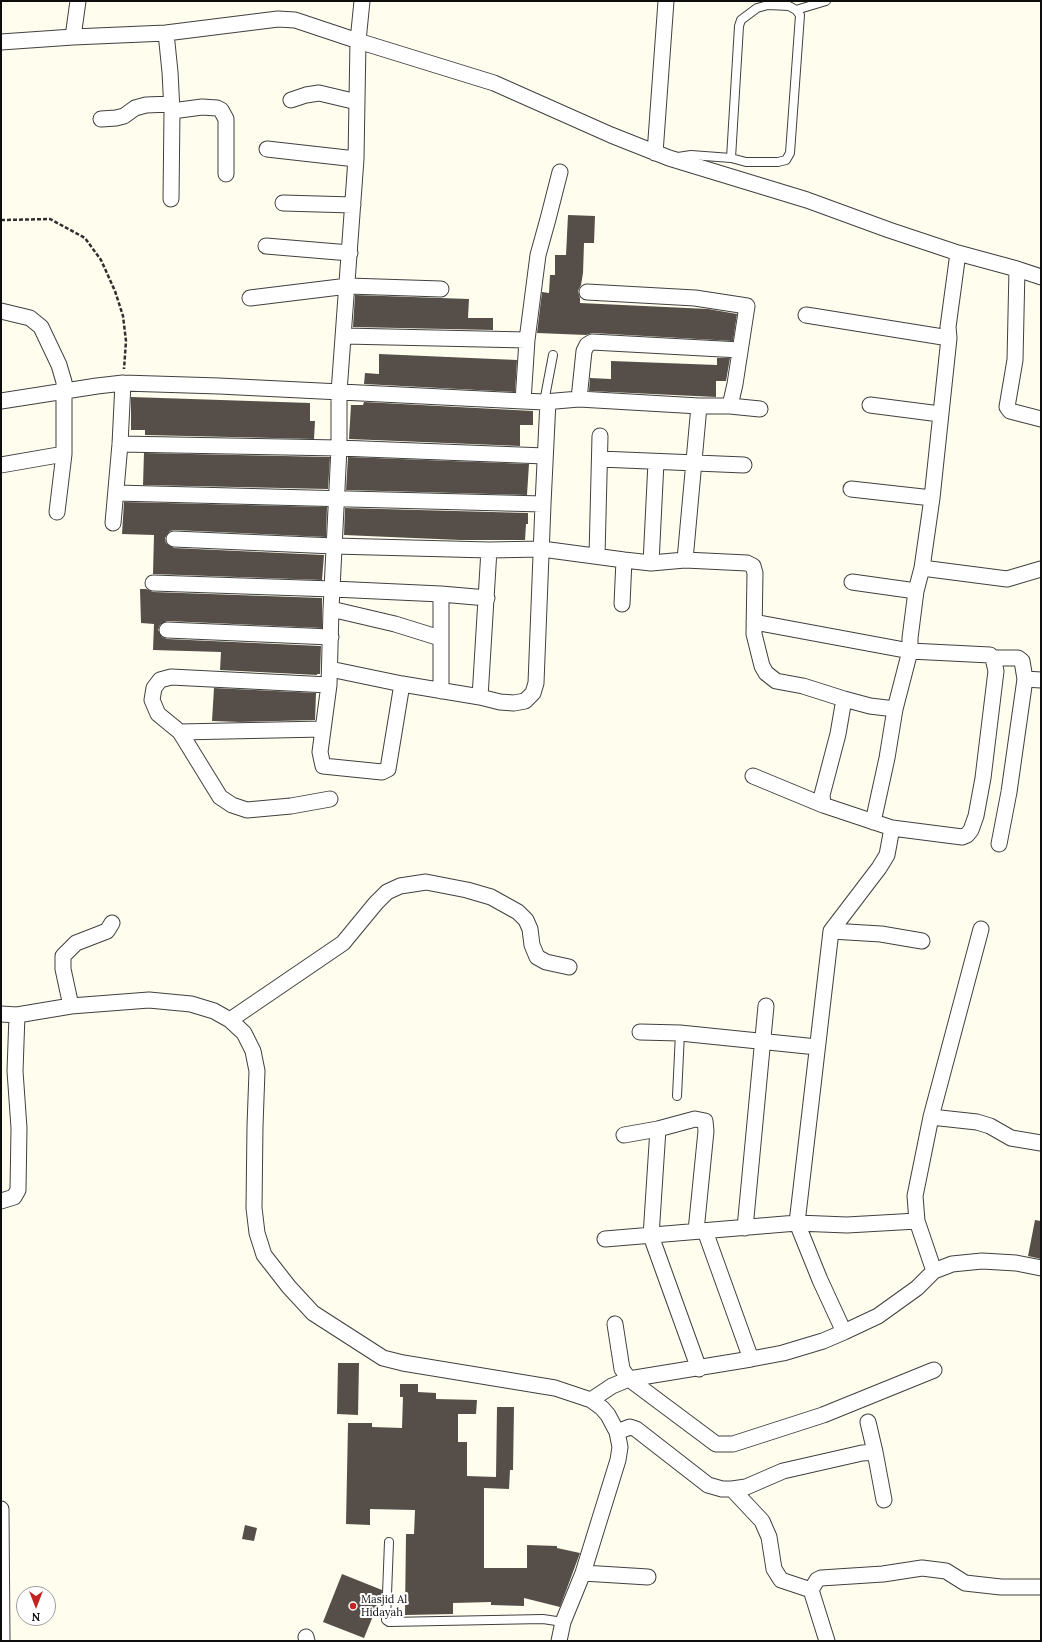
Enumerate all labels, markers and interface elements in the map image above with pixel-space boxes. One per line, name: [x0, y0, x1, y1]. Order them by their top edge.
north arrow: [16, 1586, 56, 1626]
place label: Masjid Al Hidayah: [361, 1593, 407, 1619]
marker: Masjid Al Hidayah: [348, 1601, 358, 1611]
text: N: [32, 1610, 40, 1624]

